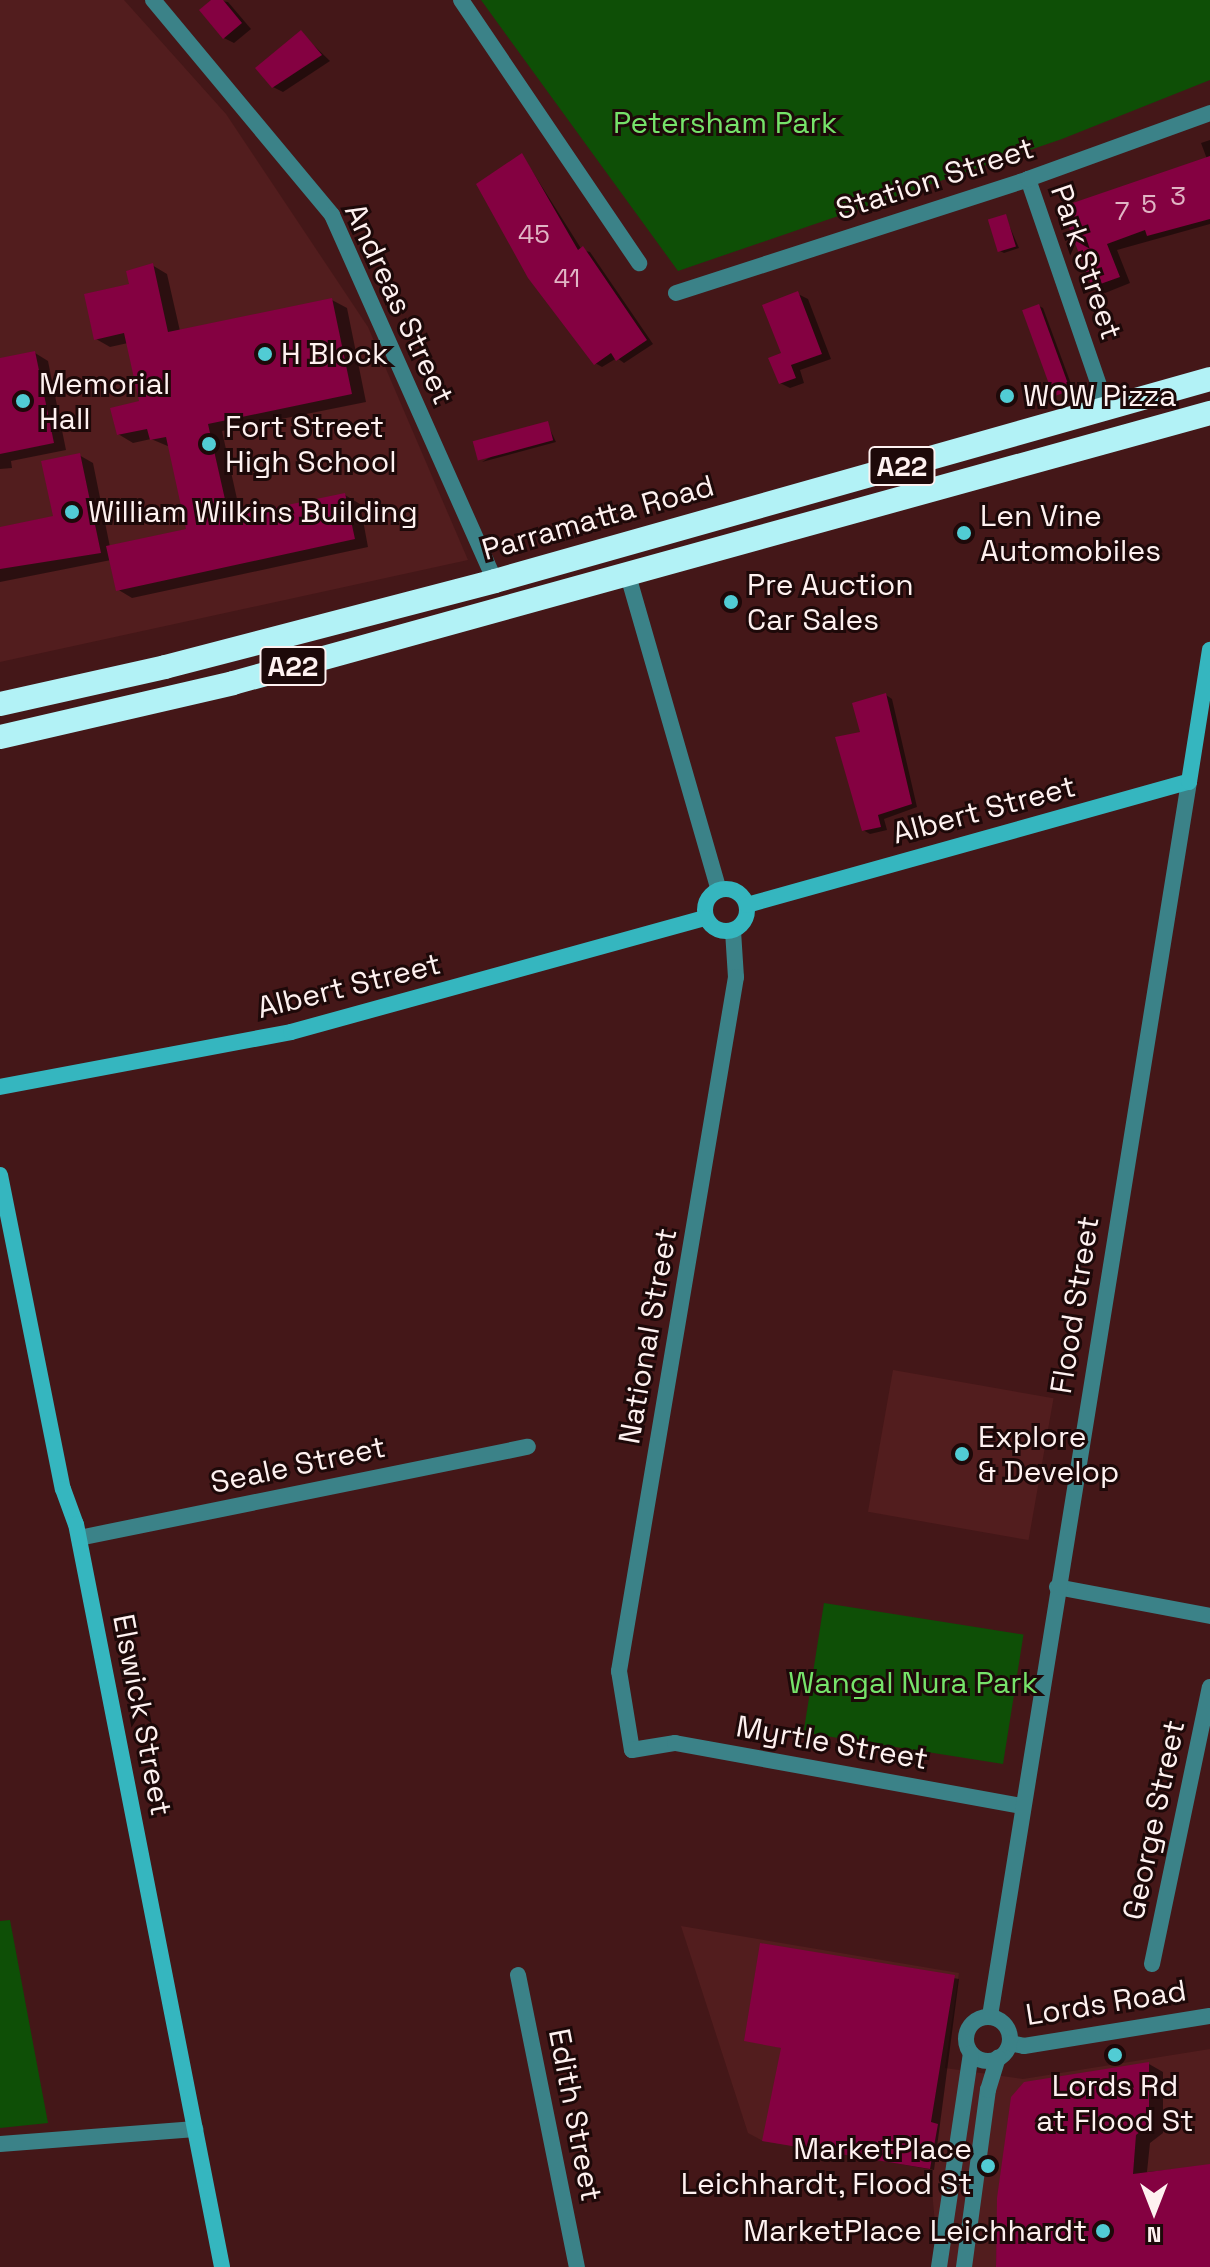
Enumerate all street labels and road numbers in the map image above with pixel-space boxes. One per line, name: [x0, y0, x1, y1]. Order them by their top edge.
street label: Station Street: [832, 130, 1038, 228]
street label: Park Street: [1043, 180, 1129, 344]
street label: Andreas Street: [337, 198, 461, 410]
road number: A22: [868, 442, 936, 490]
street label: Parramatta Road: [478, 468, 718, 568]
road number: A22: [259, 642, 327, 690]
street label: Albert Street: [889, 768, 1079, 852]
street label: Albert Street: [254, 946, 444, 1026]
street label: Flood Street: [1043, 1214, 1107, 1396]
street label: National Street: [611, 1225, 685, 1447]
street label: Seale Street: [207, 1429, 389, 1501]
street label: Elswick Street: [105, 1611, 179, 1819]
street label: Myrtle Street: [733, 1708, 931, 1778]
street label: George Street: [1115, 1717, 1193, 1923]
street label: Lords Road: [1023, 1973, 1189, 2033]
street label: Edith Street: [541, 2026, 609, 2204]

